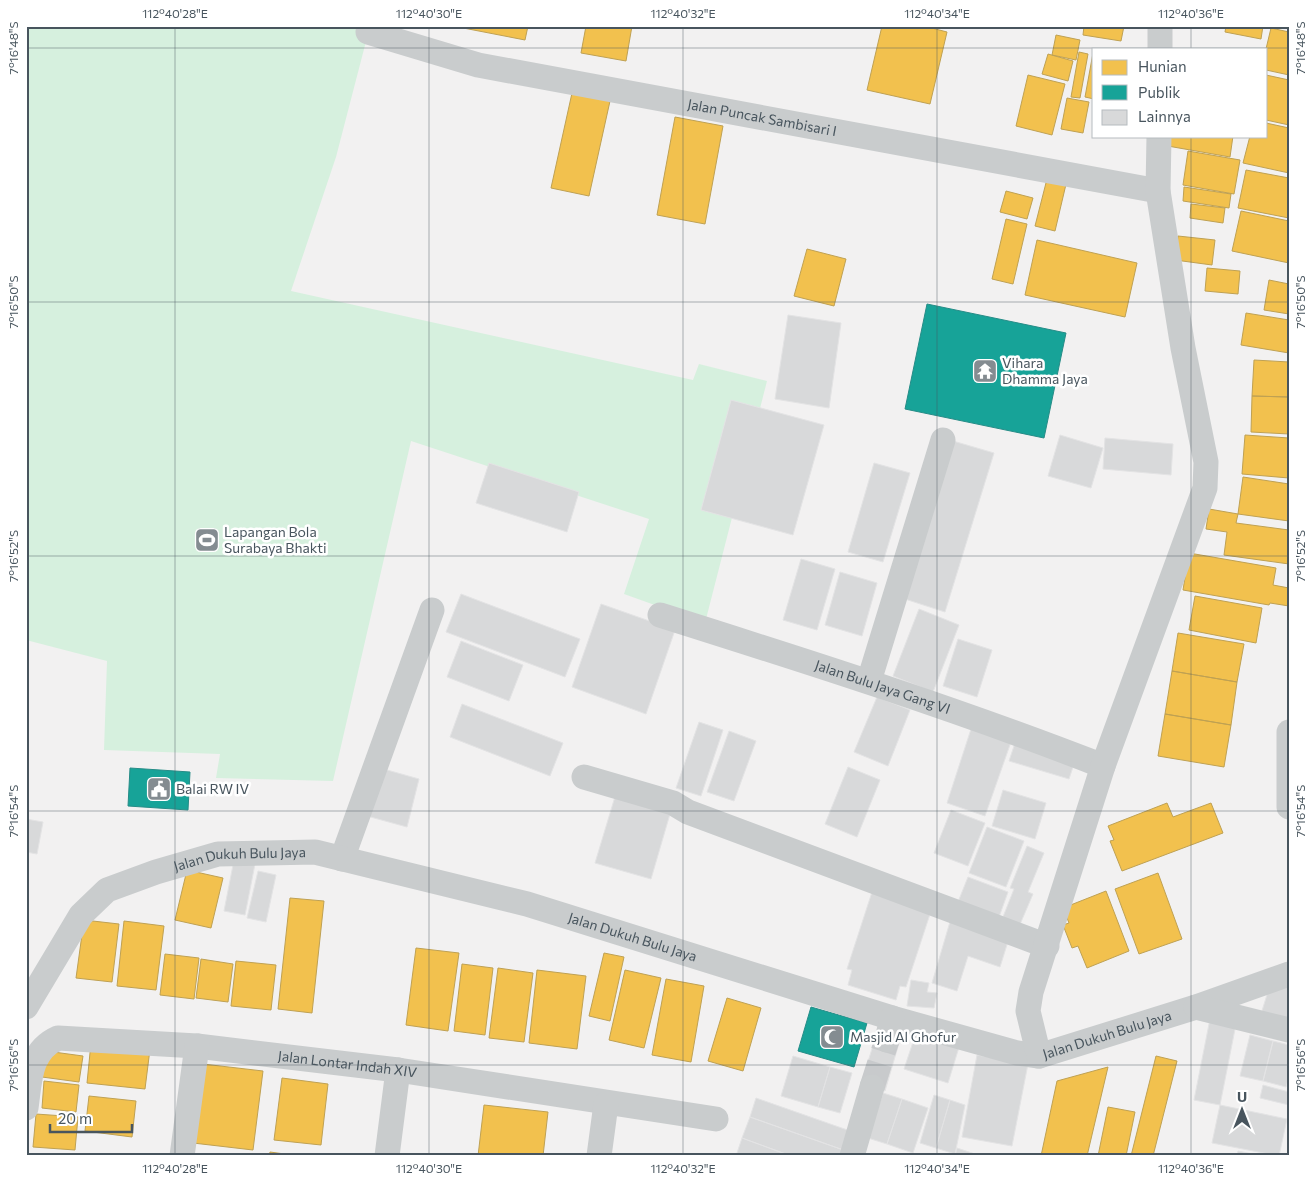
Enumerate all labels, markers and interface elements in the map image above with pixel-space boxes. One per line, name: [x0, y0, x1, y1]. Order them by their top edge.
text: 112°40'28"E: [142, 6, 208, 20]
text: 112°40'30"E: [396, 6, 462, 20]
text: 112°40'32"E: [650, 6, 716, 20]
text: 112°40'34"E: [904, 6, 970, 20]
text: 112°40'36"E: [1158, 6, 1224, 20]
text: 7°16'48"S: [6, 22, 20, 74]
text: 7°16'48"S: [1293, 22, 1307, 74]
legend: [1092, 48, 1268, 138]
text: Hunian: [1138, 57, 1187, 75]
text: Publik: [1138, 83, 1180, 101]
street label: Jalan Puncak Sambisari I: [686, 95, 838, 139]
text: Lainnya: [1138, 107, 1191, 125]
text: 7°16'50"S: [6, 275, 20, 329]
text: 7°16'50"S: [1293, 275, 1307, 329]
place label: Vihara Dhamma Jaya: [1002, 354, 1088, 387]
temple icon: Vihara Dhamma Jaya: [972, 358, 998, 384]
place label: Lapangan Bola Surabaya Bhakti: [224, 523, 327, 556]
sports icon: Lapangan Bola Surabaya Bhakti: [194, 527, 220, 553]
text: 7°16'52"S: [6, 530, 20, 582]
text: 7°16'52"S: [1293, 530, 1307, 582]
street label: Jalan Bulu Jaya Gang VI: [813, 656, 953, 717]
public building icon: Balai RW IV: [146, 776, 172, 802]
place label: Balai RW IV: [176, 780, 250, 797]
text: 7°16'54"S: [6, 785, 20, 837]
text: 7°16'54"S: [1293, 785, 1307, 837]
street label: Jalan Dukuh Bulu Jaya: [171, 843, 306, 875]
street label: Jalan Dukuh Bulu Jaya: [566, 908, 699, 965]
street label: Jalan Dukuh Bulu Jaya: [1040, 1006, 1173, 1062]
mosque icon: Masjid Al Ghofur: [819, 1024, 845, 1050]
place label: Masjid Al Ghofur: [850, 1028, 957, 1045]
text: 7°16'56"S: [6, 1039, 20, 1091]
text: 7°16'56"S: [1293, 1039, 1307, 1091]
street label: Jalan Lontar Indah XIV: [277, 1047, 419, 1081]
north arrow: [1218, 1084, 1268, 1134]
text: U: [1237, 1088, 1247, 1105]
scale bar: [50, 1102, 132, 1134]
text: 20 m: [58, 1109, 92, 1127]
text: 112°40'28"E: [142, 1161, 208, 1175]
text: 112°40'30"E: [396, 1161, 462, 1175]
text: 112°40'32"E: [650, 1161, 716, 1175]
text: 112°40'34"E: [904, 1161, 970, 1175]
text: 112°40'36"E: [1158, 1161, 1224, 1175]

